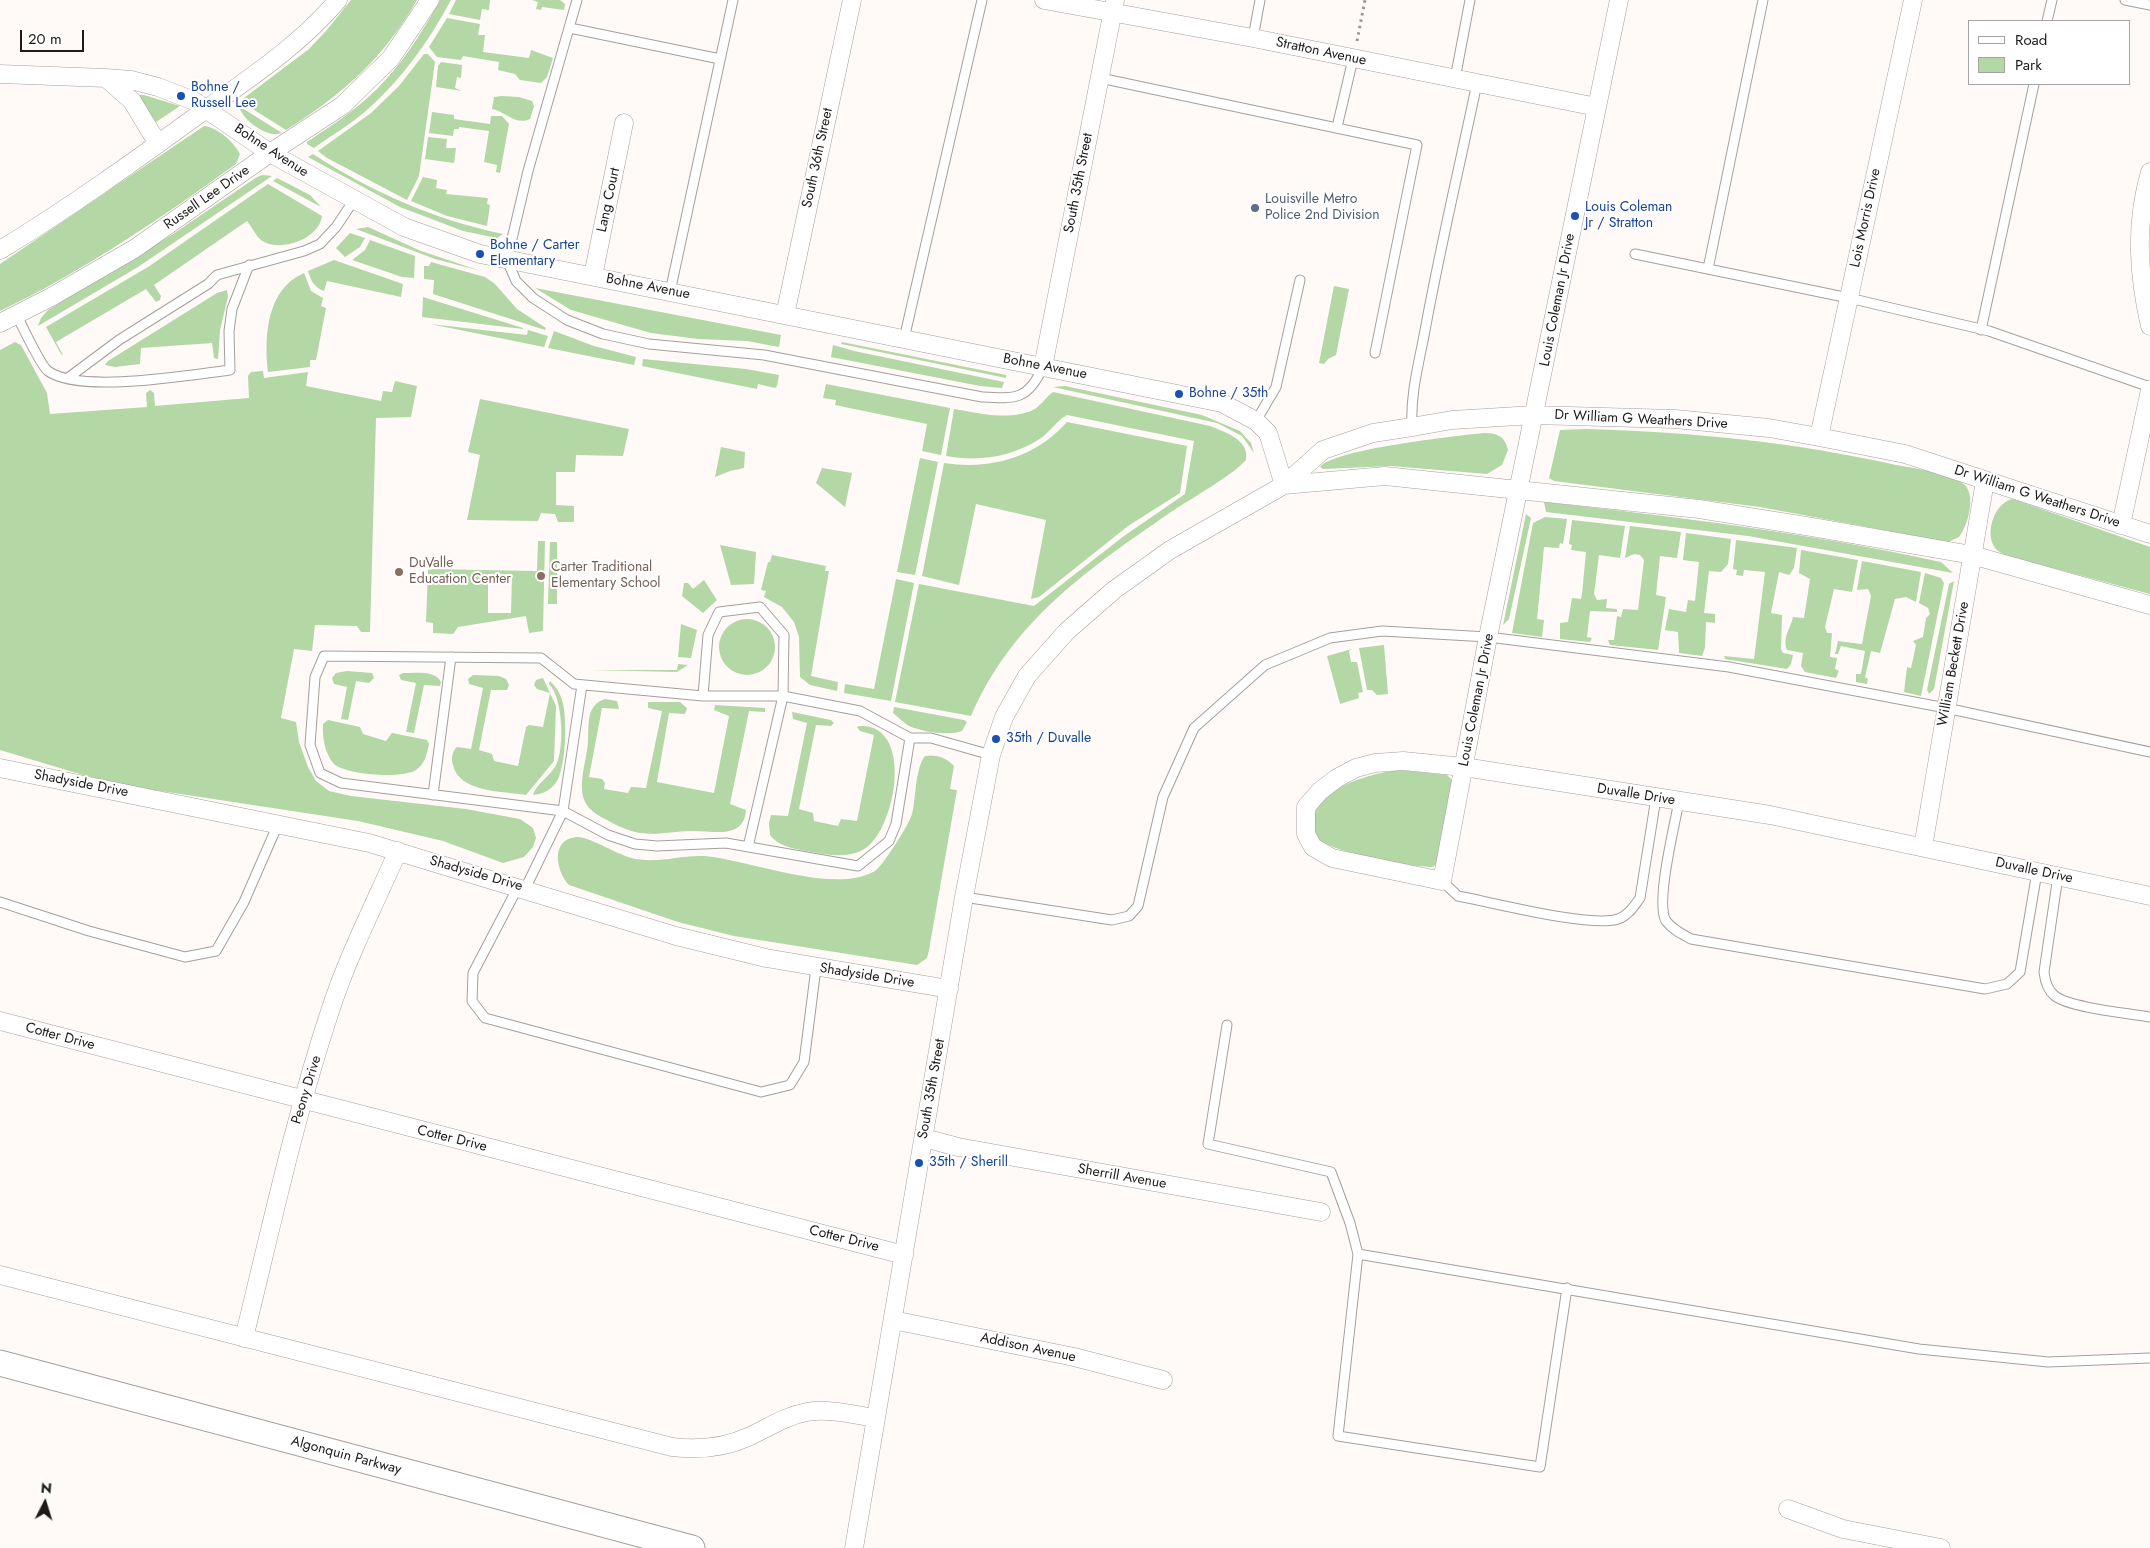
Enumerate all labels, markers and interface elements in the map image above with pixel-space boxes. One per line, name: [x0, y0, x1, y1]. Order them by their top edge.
scale bar: [22, 20, 86, 52]
legend: [1968, 20, 2130, 85]
text: 20 m: [28, 28, 62, 50]
text: Road: [2015, 29, 2047, 51]
street label: Stratton Avenue: [1274, 34, 1368, 70]
text: Park: [2015, 54, 2042, 76]
place label: Bohne / Russell Lee: [191, 80, 256, 112]
marker: Bohne / Russell Lee: [175, 90, 187, 102]
street label: South 36th Street: [799, 107, 837, 209]
street label: Bohne Avenue: [231, 121, 311, 181]
street label: South 35th Street: [1061, 132, 1097, 234]
street label: Russell Lee Drive: [161, 162, 253, 234]
street label: Lang Court: [594, 166, 624, 234]
street label: Lois Morris Drive: [1847, 167, 1885, 269]
place label: Louisville Metro Police 2nd Division: [1265, 192, 1380, 224]
place label: Louis Coleman Jr / Stratton: [1585, 200, 1672, 232]
marker: Louisville Metro Police 2nd Division: [1249, 202, 1261, 214]
marker: Louis Coleman Jr / Stratton: [1569, 210, 1581, 222]
street label: Louis Coleman Jr Drive: [1537, 232, 1579, 368]
place label: Bohne / Carter Elementary: [490, 238, 579, 270]
marker: Bohne / Carter Elementary: [474, 248, 486, 260]
street label: Bohne Avenue: [605, 271, 691, 303]
street label: Bohne Avenue: [1002, 351, 1088, 383]
place label: Bohne / 35th: [1189, 386, 1268, 402]
marker: Bohne / 35th: [1173, 388, 1185, 400]
street label: Dr William G Weathers Drive: [1554, 407, 1728, 433]
street label: Dr William G Weathers Drive: [1952, 462, 2122, 532]
place label: DuValle Education Center: [409, 556, 511, 588]
place label: Carter Traditional Elementary School: [551, 560, 661, 592]
marker: DuValle Education Center: [393, 566, 405, 578]
marker: Carter Traditional Elementary School: [535, 570, 547, 582]
street label: William Beckett Drive: [1935, 600, 1973, 728]
street label: Louis Coleman Jr Drive: [1456, 632, 1498, 768]
place label: 35th / Duvalle: [1006, 731, 1091, 747]
marker: 35th / Duvalle: [990, 733, 1002, 745]
street label: Shadyside Drive: [32, 767, 130, 801]
street label: Duvalle Drive: [1596, 781, 1676, 809]
street label: Shadyside Drive: [428, 853, 524, 895]
street label: Duvalle Drive: [1994, 855, 2074, 887]
street label: Shadyside Drive: [818, 960, 916, 992]
street label: Cotter Drive: [23, 1020, 97, 1054]
street label: South 35th Street: [915, 1038, 949, 1140]
street label: Peony Drive: [289, 1054, 325, 1126]
street label: Cotter Drive: [415, 1122, 489, 1156]
place label: 35th / Sherill: [929, 1155, 1008, 1171]
marker: 35th / Sherill: [913, 1157, 925, 1169]
street label: Sherrill Avenue: [1076, 1161, 1168, 1193]
street label: Cotter Drive: [807, 1222, 881, 1256]
street label: Addison Avenue: [979, 1330, 1077, 1366]
street label: Algonquin Parkway: [289, 1433, 403, 1479]
north arrow: [20, 1478, 70, 1528]
text: N: [40, 1478, 53, 1499]

